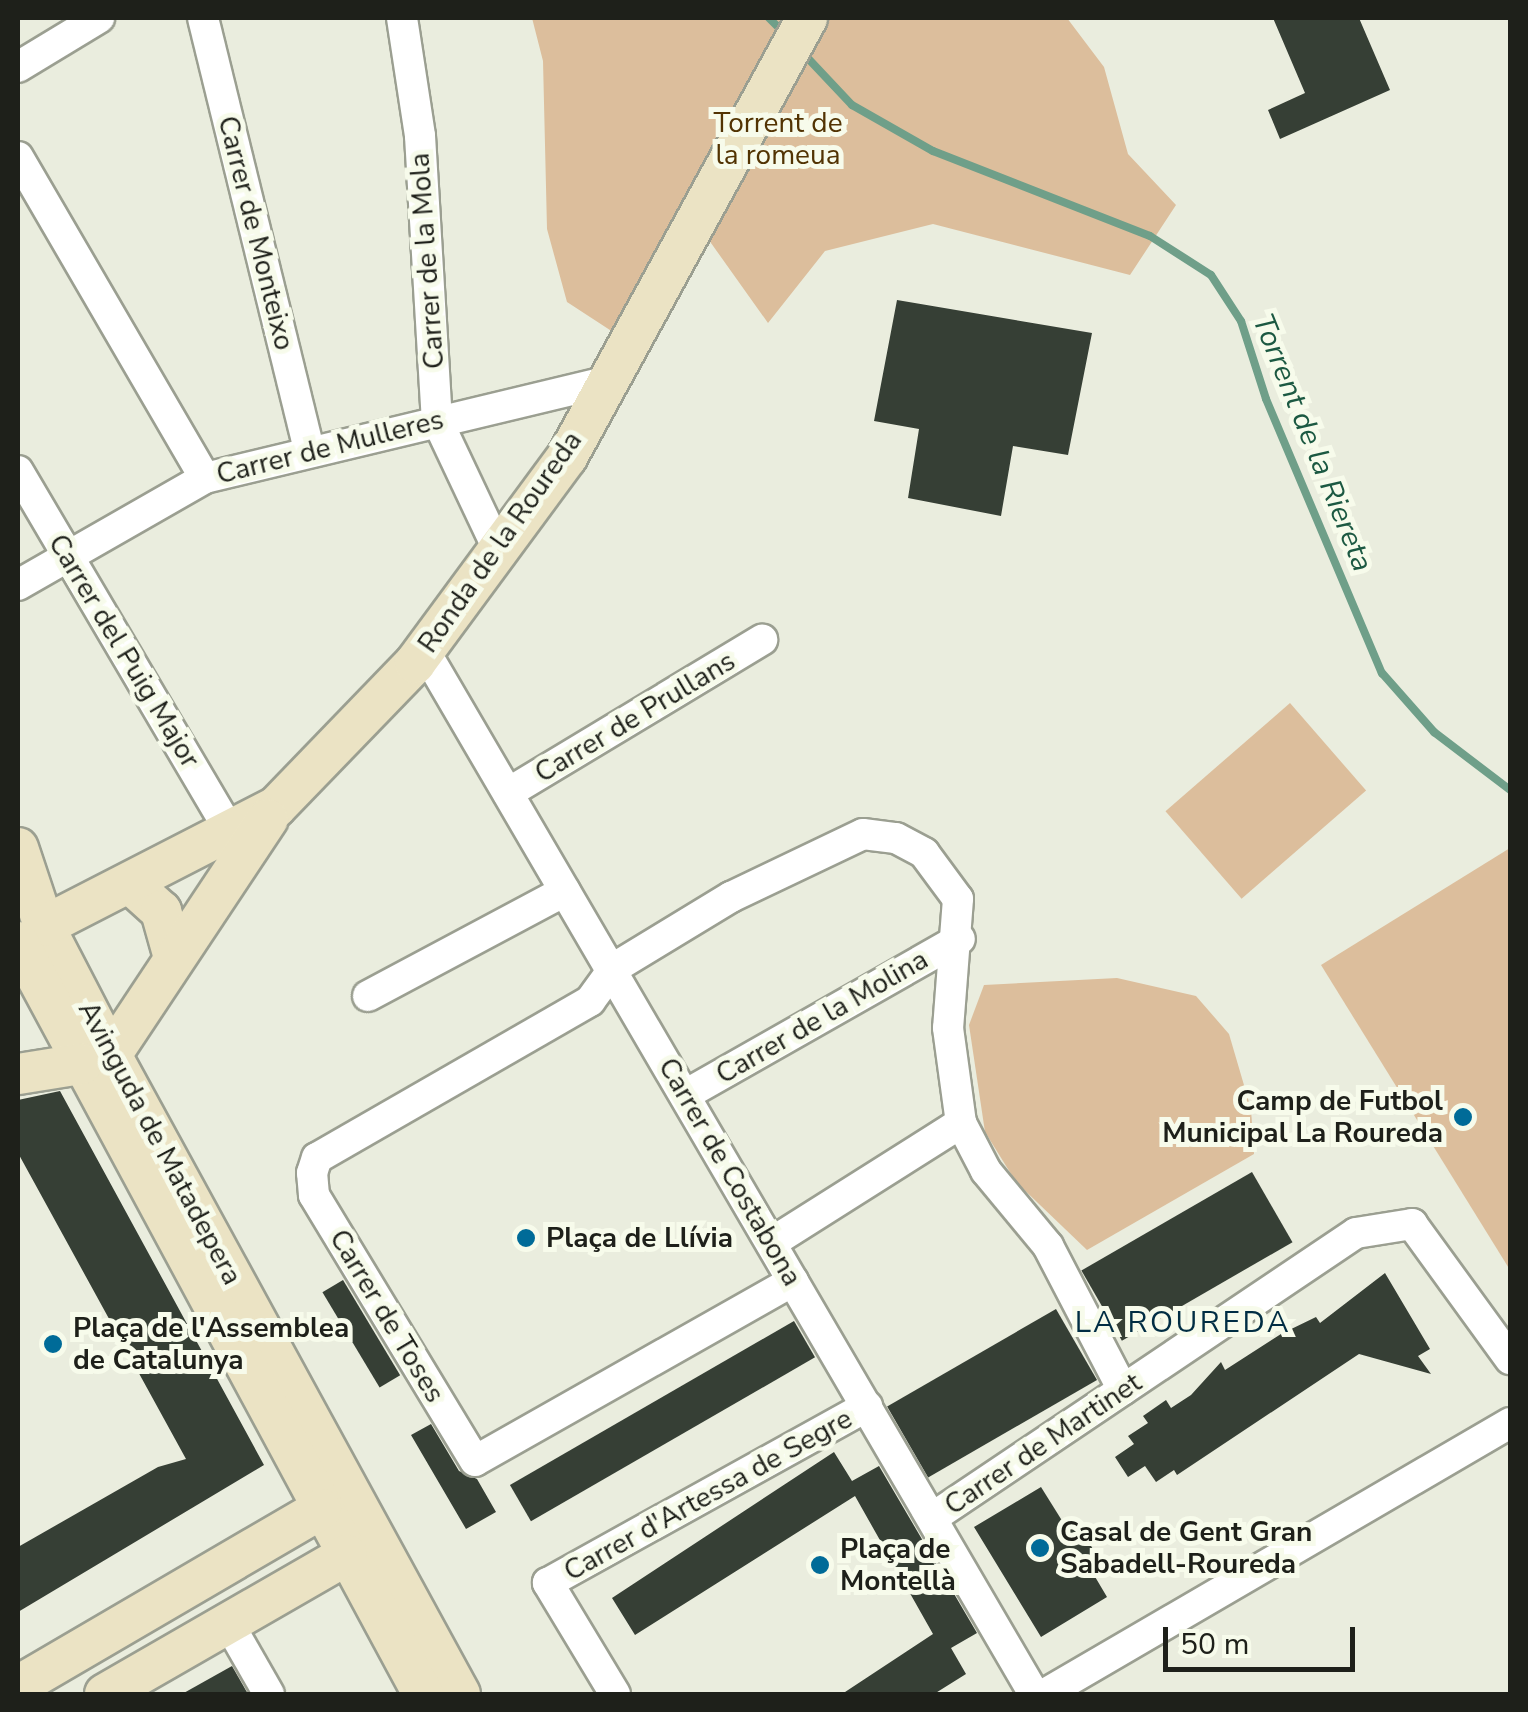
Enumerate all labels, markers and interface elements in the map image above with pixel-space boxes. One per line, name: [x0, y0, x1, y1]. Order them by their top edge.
park label: Torrent de la romeua: [713, 106, 843, 172]
street label: Carrer de Monteixo: [211, 112, 301, 354]
street label: Carrer de la Mola: [403, 152, 451, 370]
water label: Torrent de la Riereta: [1244, 309, 1380, 577]
street label: Carrer de Mulleres: [213, 403, 447, 491]
street label: Ronda de la Roureda: [411, 425, 589, 659]
street label: Carrer del Puig Major: [41, 528, 207, 774]
street label: Carrer de Prullans: [529, 644, 741, 790]
street label: Carrer de la Molina: [710, 943, 934, 1091]
street label: Avinguda de Matadepera: [71, 996, 249, 1290]
street label: Carrer de Costabona: [651, 1052, 809, 1292]
place label: Camp de Futbol Municipal La Roureda: [1162, 1084, 1443, 1150]
marker: Camp de Futbol Municipal La Roureda: [1452, 1106, 1474, 1128]
place label: Plaça de Llívia: [546, 1221, 733, 1255]
street label: Carrer de Toses: [322, 1223, 452, 1409]
marker: Plaça de Llívia: [515, 1227, 537, 1249]
district label: LA ROUREDA: [1075, 1305, 1291, 1341]
place label: Plaça de l'Assemblea de Catalunya: [73, 1311, 349, 1377]
marker: Plaça de l'Assemblea de Catalunya: [42, 1333, 64, 1355]
street label: Carrer de Martinet: [938, 1366, 1148, 1522]
street label: Carrer d'Artessa de Segre: [558, 1402, 858, 1588]
place label: Casal de Gent Gran Sabadell-Roureda: [1060, 1515, 1312, 1581]
place label: Plaça de Montellà: [840, 1532, 956, 1598]
marker: Casal de Gent Gran Sabadell-Roureda: [1029, 1537, 1051, 1559]
marker: Plaça de Montellà: [809, 1554, 831, 1576]
scale bar: [1168, 1607, 1360, 1669]
text: 50 m: [1180, 1624, 1249, 1665]

